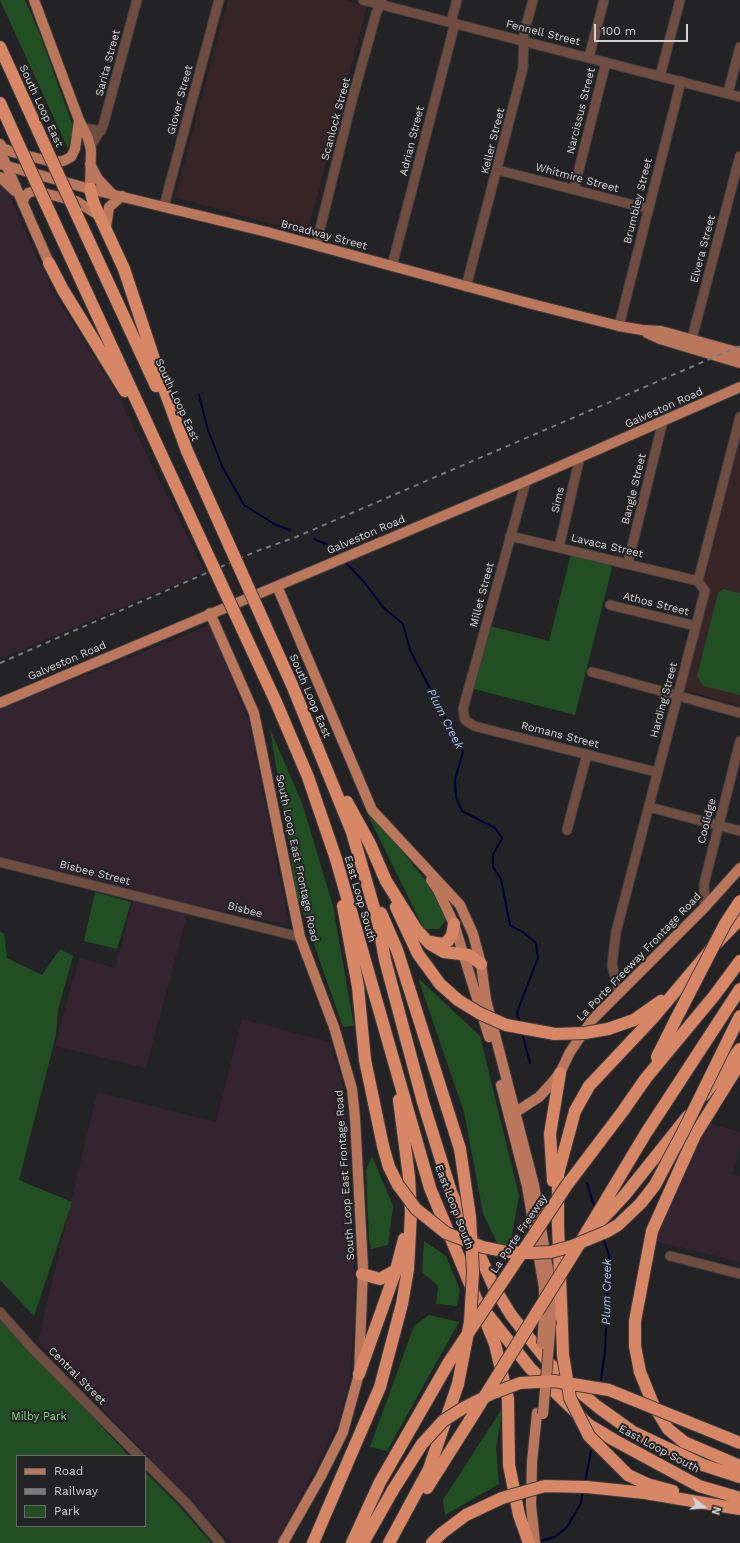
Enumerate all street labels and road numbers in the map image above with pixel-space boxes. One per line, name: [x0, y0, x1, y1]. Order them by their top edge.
street label: Fennell Street: [505, 17, 581, 49]
street label: Sarita Street: [93, 28, 123, 98]
street label: South Loop East: [16, 63, 66, 149]
street label: Glover Street: [164, 64, 196, 136]
street label: Narcissus Street: [564, 66, 598, 156]
street label: Scanlock Street: [319, 76, 353, 162]
street label: Adrian Street: [397, 105, 427, 177]
street label: Keller Street: [478, 107, 508, 175]
street label: Brumbley Street: [621, 157, 655, 245]
street label: Whitmire Street: [534, 161, 620, 195]
street label: Elvera Street: [688, 214, 718, 284]
street label: Broadway Street: [279, 217, 369, 253]
street label: South Loop East: [152, 357, 202, 443]
street label: Galveston Road: [623, 385, 705, 431]
street label: Bangle Street: [619, 452, 649, 526]
street label: Sims: [549, 486, 567, 514]
street label: Galveston Road: [325, 513, 407, 557]
street label: Lavaca Street: [570, 531, 644, 561]
street label: Millet Street: [467, 561, 497, 629]
street label: Athos Street: [622, 589, 690, 619]
street label: Galveston Road: [26, 639, 108, 683]
street label: South Loop East: [286, 652, 334, 740]
street label: Harding Street: [648, 661, 680, 739]
street label: Romans Street: [520, 719, 600, 751]
street label: South Loop East Frontage Road: [273, 773, 321, 943]
street label: Coolidge: [695, 797, 719, 845]
street label: East Loop South: [341, 854, 379, 944]
street label: Bisbee Street: [58, 858, 132, 888]
street label: La Porte Freeway Frontage Road: [574, 890, 704, 1024]
street label: Bisbee: [226, 899, 264, 921]
street label: South Loop East Frontage Road: [332, 1089, 358, 1261]
street label: East Loop South: [432, 1163, 476, 1251]
street label: La Porte Freeway: [488, 1192, 550, 1276]
street label: Central Street: [45, 1344, 109, 1408]
street label: East Loop South: [616, 1422, 702, 1476]

